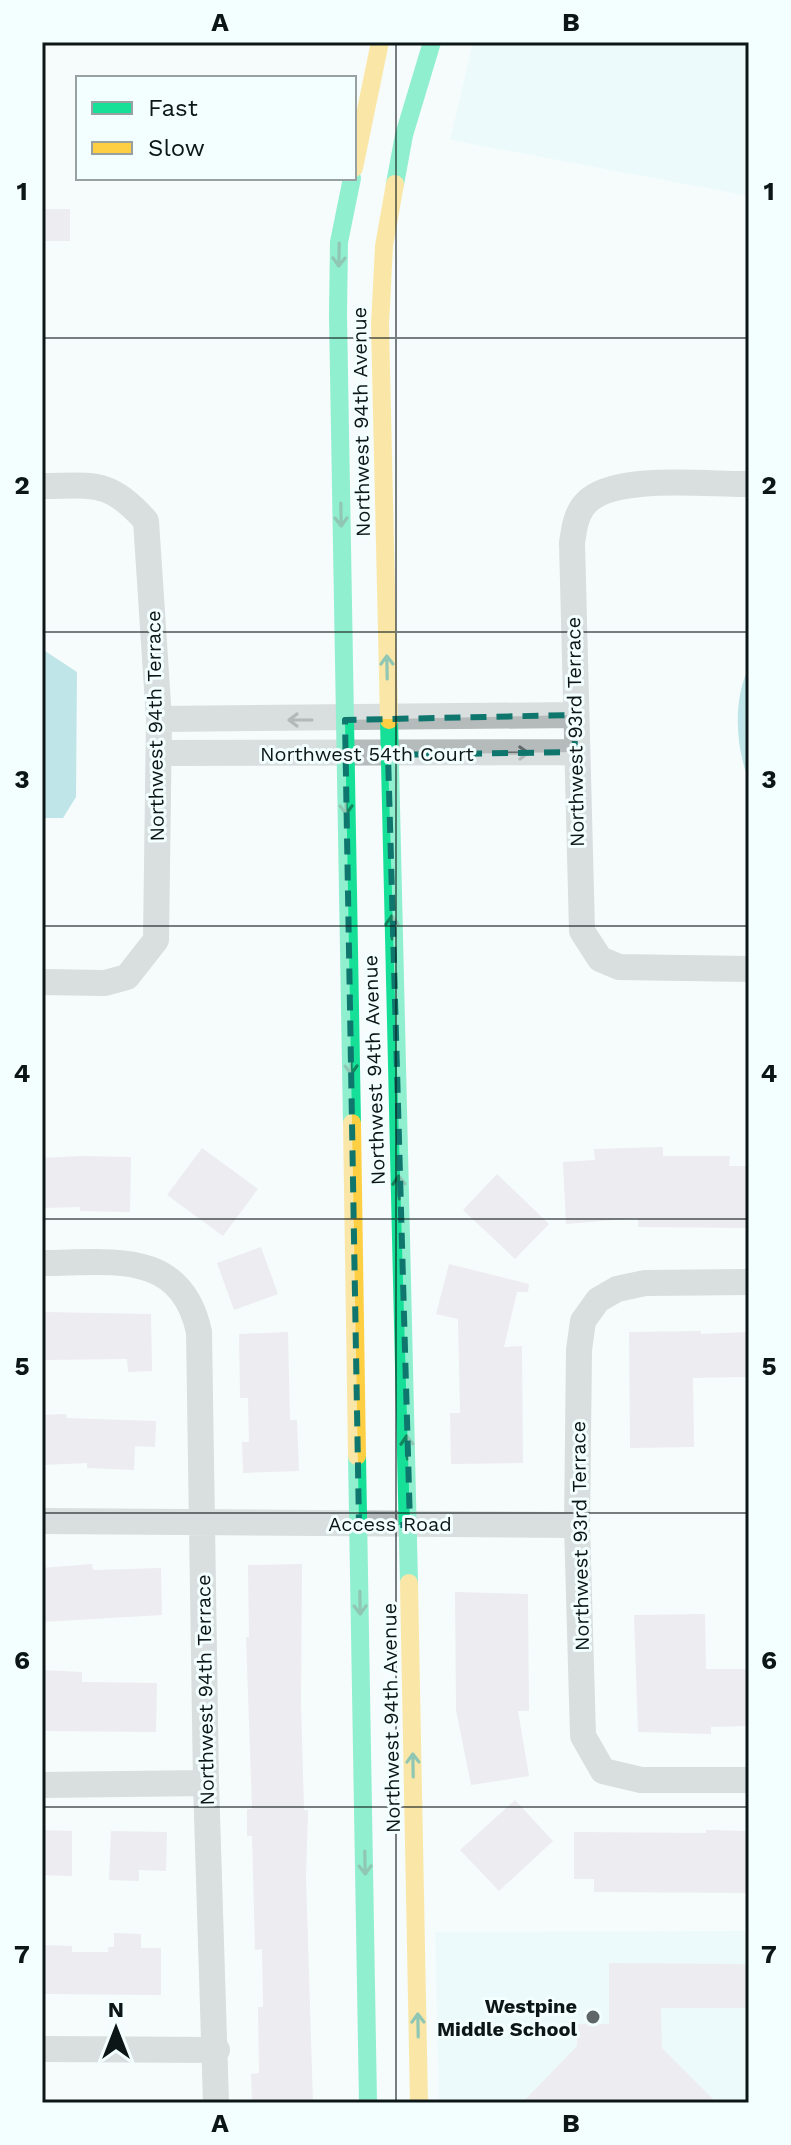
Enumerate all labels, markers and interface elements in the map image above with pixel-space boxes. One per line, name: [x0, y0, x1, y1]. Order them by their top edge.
text: A: [211, 7, 229, 37]
text: B: [562, 7, 580, 37]
legend: [76, 76, 356, 180]
text: Fast: [148, 94, 198, 122]
text: Slow: [148, 134, 205, 162]
text: 1: [16, 176, 28, 206]
text: 1: [763, 176, 775, 206]
one-way arrow: [331, 241, 346, 268]
street label: Northwest 94th Avenue: [347, 307, 375, 537]
text: 2: [14, 470, 30, 500]
text: 2: [761, 470, 777, 500]
one-way arrow: [333, 501, 349, 528]
street label: Northwest 94th Terrace: [141, 610, 169, 842]
street label: Northwest 93rd Terrace: [561, 617, 589, 847]
one-way arrow: [379, 654, 394, 681]
one-way arrow: [287, 712, 314, 728]
street label: Northwest 54th Court: [260, 742, 475, 766]
one-way arrow: [503, 745, 530, 761]
text: 3: [14, 764, 30, 794]
text: 3: [761, 764, 777, 794]
one-way arrow: [339, 789, 354, 816]
one-way arrow: [384, 914, 400, 941]
street label: Northwest 94th Avenue: [358, 954, 390, 1186]
one-way arrow: [343, 1049, 359, 1076]
text: 4: [14, 1058, 31, 1088]
text: 4: [761, 1058, 778, 1088]
one-way arrow: [392, 1174, 407, 1201]
text: 5: [14, 1351, 30, 1381]
text: 5: [761, 1351, 777, 1381]
street label: Northwest 93rd Terrace: [566, 1421, 594, 1651]
one-way arrow: [400, 1434, 415, 1461]
street label: Access Road: [328, 1512, 452, 1536]
street label: Northwest 94th Terrace: [191, 1574, 219, 1806]
one-way arrow: [353, 1589, 368, 1616]
street label: Northwest 94th Avenue: [377, 1603, 405, 1833]
text: 6: [14, 1645, 30, 1675]
text: 6: [761, 1645, 777, 1675]
one-way arrow: [406, 1752, 421, 1779]
one-way arrow: [357, 1849, 372, 1876]
text: 7: [14, 1939, 30, 1969]
text: 7: [761, 1939, 777, 1969]
north arrow: [76, 1989, 156, 2069]
place label: Westpine Middle School: [437, 1994, 577, 2041]
text: N: [108, 1997, 124, 2022]
marker: Westpine Middle School: [584, 2008, 602, 2026]
one-way arrow: [410, 2012, 425, 2039]
text: A: [211, 2108, 229, 2138]
text: B: [562, 2108, 580, 2138]

